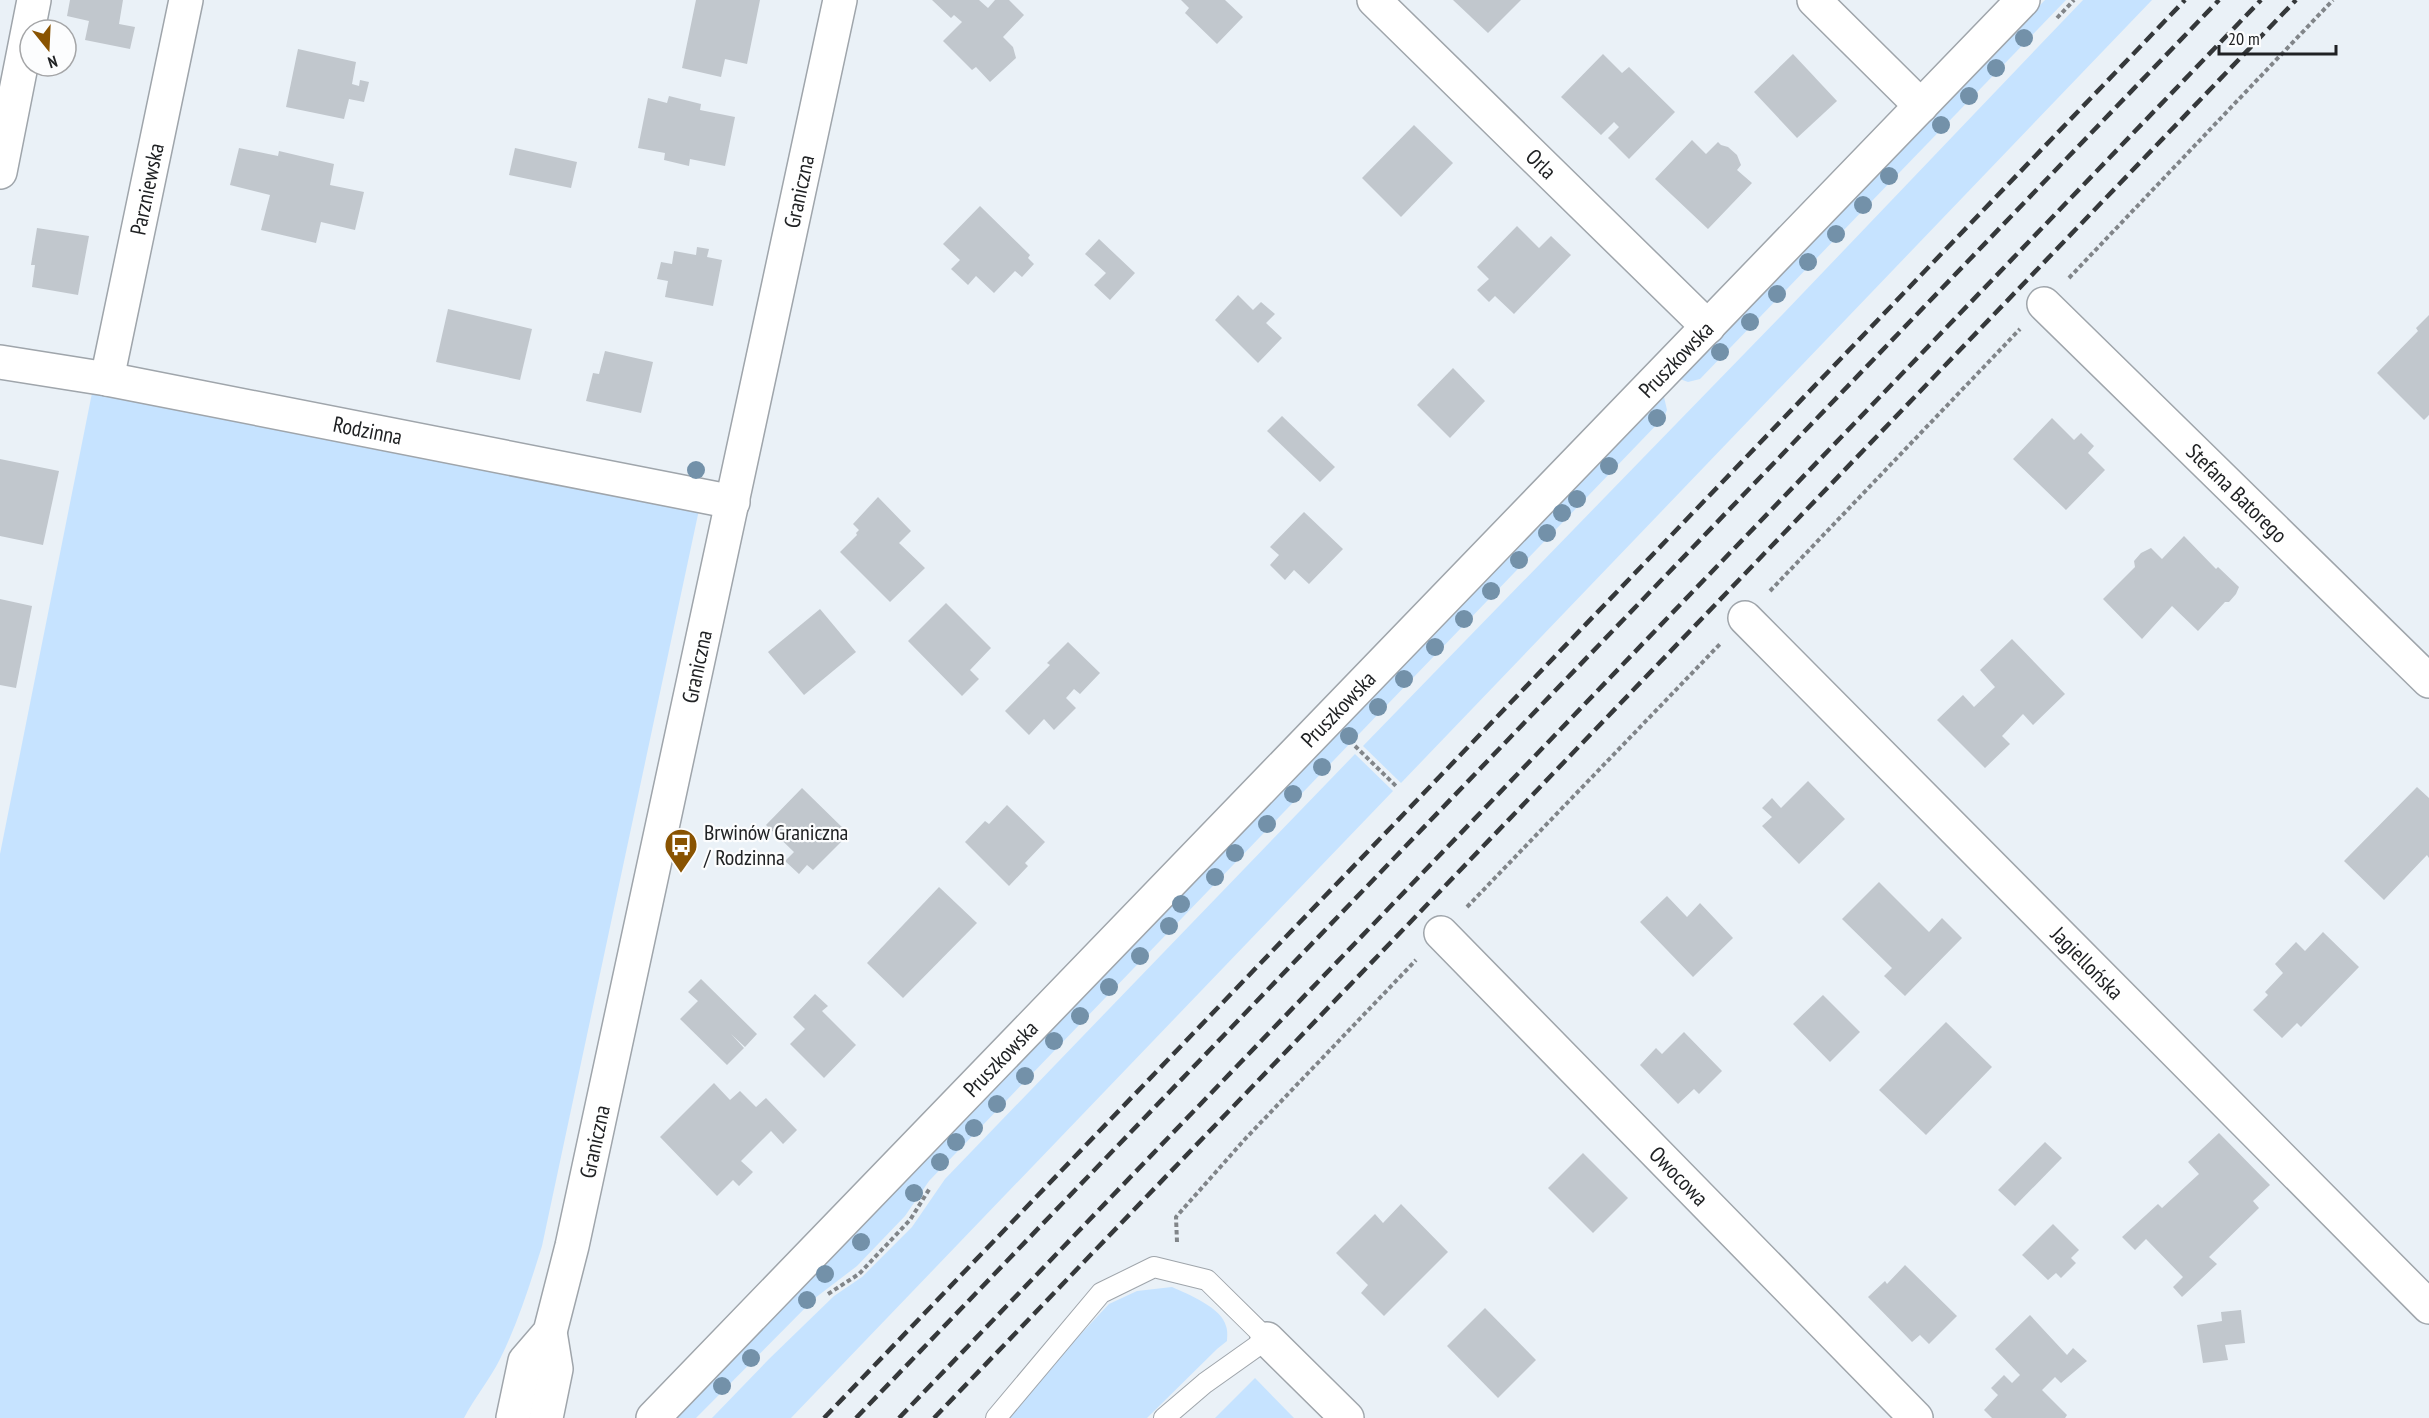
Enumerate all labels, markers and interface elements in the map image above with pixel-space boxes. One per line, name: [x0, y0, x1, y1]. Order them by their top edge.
north arrow: [18, 18, 78, 78]
scale bar: [2219, 18, 2336, 56]
text: 20 m: [2228, 27, 2260, 50]
text: N: [45, 51, 60, 73]
street label: Parzniewska: [123, 141, 170, 238]
street label: Orla: [1520, 142, 1562, 185]
street label: Graniczna: [777, 152, 820, 231]
street label: Pruszkowska: [1632, 315, 1719, 404]
street label: Rodzinna: [331, 410, 405, 451]
street label: Stefana Batorego: [2180, 437, 2293, 549]
street label: Graniczna: [675, 627, 718, 706]
street label: Pruszkowska: [1295, 665, 1381, 753]
place label: Brwinów Graniczna / Rodzinna: [703, 818, 848, 871]
bus stop icon: Brwinów Graniczna / Rodzinna: [663, 827, 699, 874]
street label: Jagiellońska: [2044, 920, 2130, 1005]
street label: Pruszkowska: [957, 1014, 1044, 1103]
street label: Graniczna: [573, 1103, 616, 1181]
street label: Owocowa: [1643, 1140, 1714, 1212]

